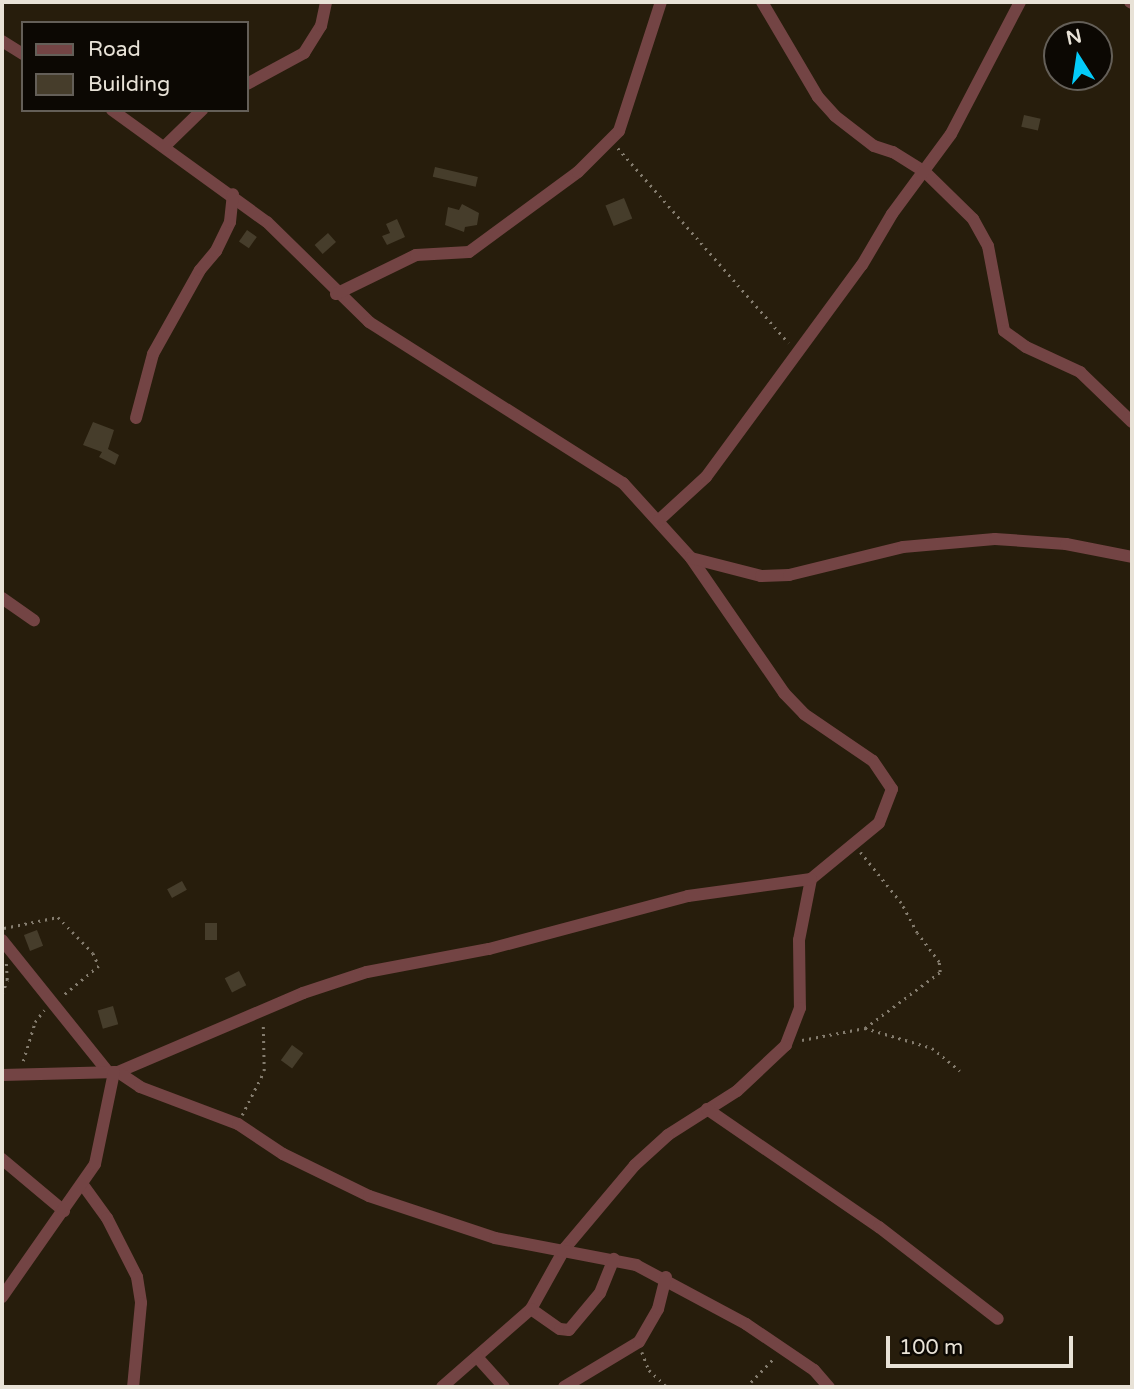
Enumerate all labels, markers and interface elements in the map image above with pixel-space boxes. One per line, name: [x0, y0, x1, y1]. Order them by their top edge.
legend: [21, 21, 248, 112]
north arrow: [1043, 21, 1113, 91]
text: N: [1064, 25, 1084, 50]
text: Road: [88, 37, 141, 62]
text: Building: [88, 72, 170, 97]
scale bar: [889, 1322, 1076, 1366]
text: 100 m: [899, 1335, 963, 1360]

